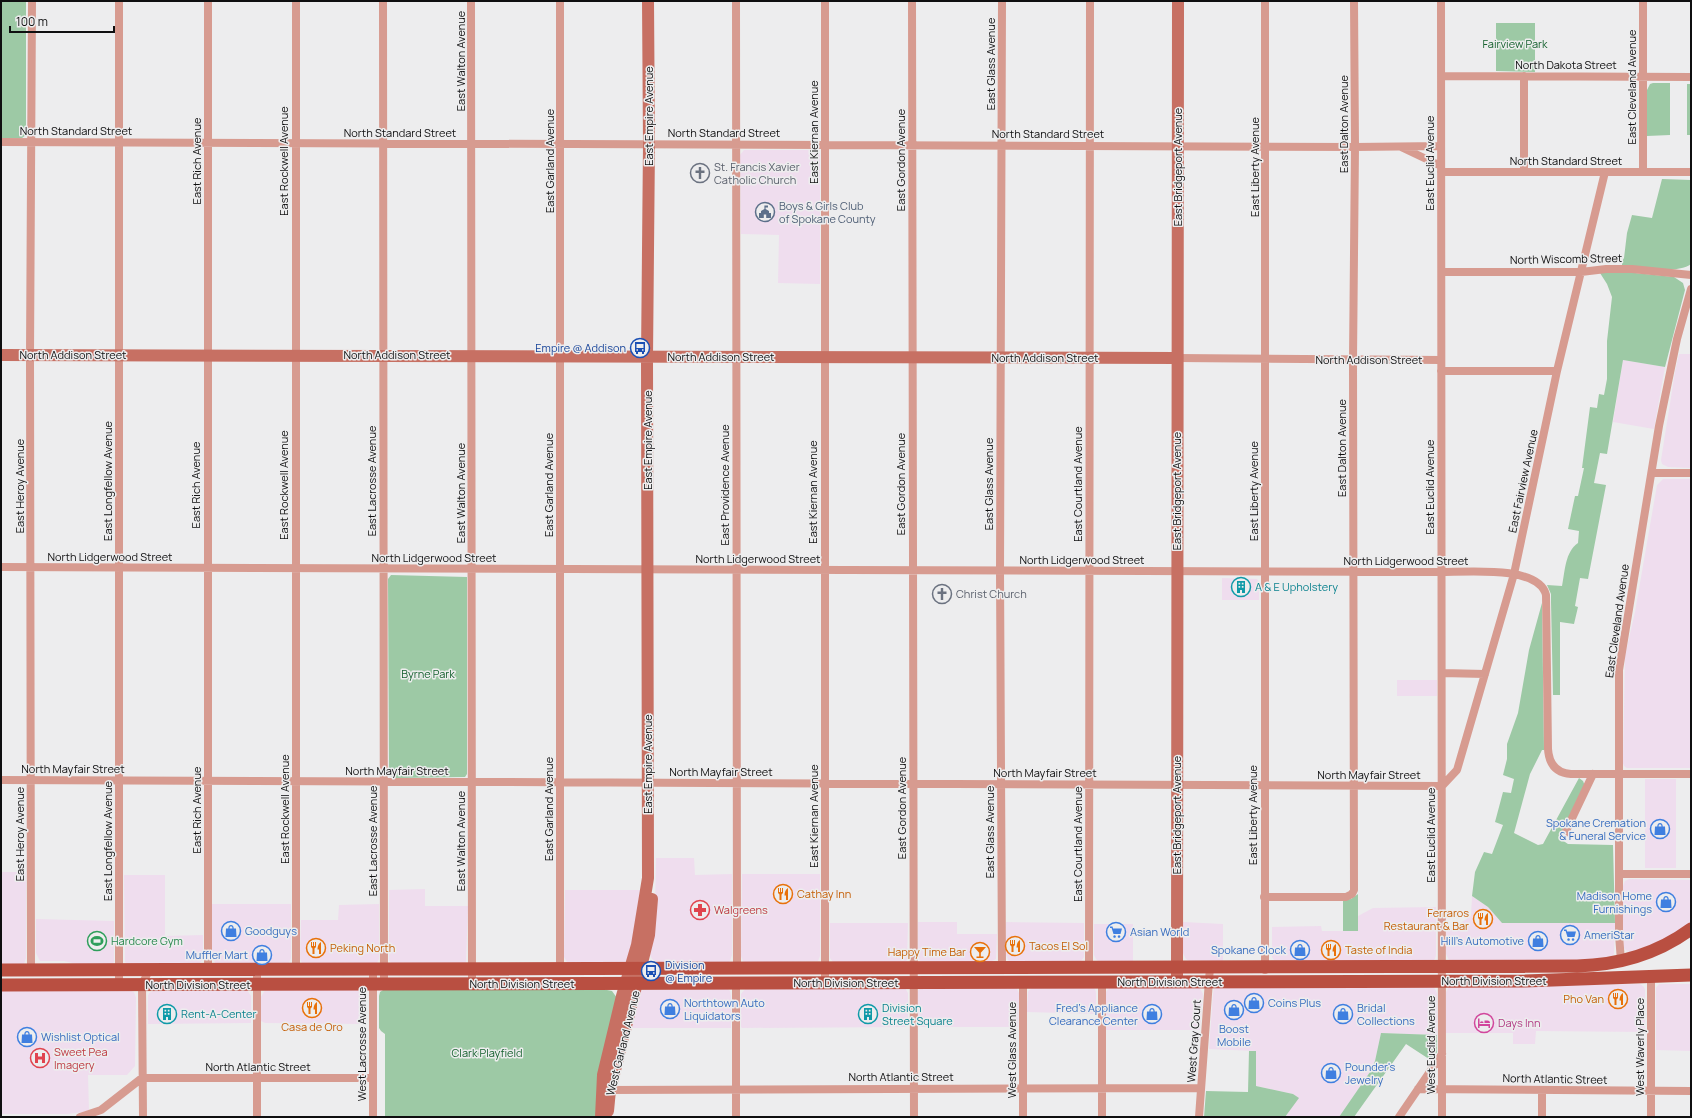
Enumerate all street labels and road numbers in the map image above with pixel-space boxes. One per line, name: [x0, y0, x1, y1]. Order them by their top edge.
street label: East Walton Avenue: [453, 10, 468, 111]
street label: East Glass Avenue: [983, 17, 998, 110]
street label: East Cleveland Avenue: [1624, 29, 1639, 144]
street label: North Dakota Street: [1515, 57, 1617, 72]
street label: East Empire Avenue: [641, 66, 656, 166]
street label: East Dalton Avenue: [1336, 74, 1351, 173]
street label: East Kiernan Avenue: [806, 80, 821, 184]
street label: East Rockwell Avenue: [276, 106, 291, 216]
street label: East Bridgeport Avenue: [1170, 107, 1185, 226]
street label: East Garland Avenue: [542, 108, 557, 213]
street label: East Gordon Avenue: [893, 108, 908, 211]
street label: East Euclid Avenue: [1422, 115, 1437, 211]
street label: East Rich Avenue: [189, 117, 204, 204]
street label: East Liberty Avenue: [1247, 117, 1262, 217]
street label: North Standard Street: [20, 123, 132, 138]
street label: North Standard Street: [344, 125, 456, 140]
street label: North Standard Street: [668, 125, 780, 140]
street label: North Standard Street: [992, 126, 1104, 141]
street label: North Standard Street: [1510, 153, 1622, 168]
street label: North Wiscomb Street: [1510, 250, 1622, 267]
street label: North Addison Street: [19, 347, 127, 362]
street label: North Addison Street: [343, 347, 451, 362]
street label: North Addison Street: [667, 349, 775, 364]
street label: North Addison Street: [991, 350, 1099, 365]
street label: North Addison Street: [1315, 352, 1423, 367]
street label: East Empire Avenue: [640, 390, 655, 490]
street label: East Dalton Avenue: [1334, 398, 1349, 497]
street label: East Longfellow Avenue: [100, 421, 115, 541]
street label: East Providence Avenue: [717, 424, 732, 546]
street label: East Lacrosse Avenue: [364, 425, 379, 536]
street label: East Courtland Avenue: [1070, 426, 1085, 542]
street label: East Fairview Avenue: [1504, 427, 1541, 534]
street label: East Rockwell Avenue: [276, 430, 291, 540]
street label: East Bridgeport Avenue: [1169, 431, 1184, 550]
street label: East Garland Avenue: [541, 432, 556, 537]
street label: East Gordon Avenue: [893, 432, 908, 535]
street label: East Glass Avenue: [981, 437, 996, 530]
street label: East Heroy Avenue: [12, 438, 27, 533]
street label: East Euclid Avenue: [1422, 439, 1437, 535]
street label: East Kiernan Avenue: [805, 440, 820, 544]
street label: East Rich Avenue: [188, 441, 203, 528]
street label: East Liberty Avenue: [1246, 441, 1261, 541]
street label: East Walton Avenue: [453, 442, 468, 543]
street label: North Lidgerwood Street: [47, 549, 173, 564]
street label: North Lidgerwood Street: [371, 550, 497, 565]
street label: North Lidgerwood Street: [695, 551, 821, 566]
street label: North Lidgerwood Street: [1019, 552, 1145, 567]
street label: North Lidgerwood Street: [1343, 553, 1469, 568]
street label: East Cleveland Avenue: [1601, 563, 1632, 679]
street label: East Empire Avenue: [640, 714, 655, 814]
street label: East Rockwell Avenue: [277, 754, 292, 864]
street label: East Bridgeport Avenue: [1169, 755, 1184, 874]
street label: East Garland Avenue: [541, 756, 556, 861]
street label: East Gordon Avenue: [894, 756, 909, 859]
street label: North Mayfair Street: [21, 761, 125, 776]
street label: North Mayfair Street: [345, 763, 449, 778]
street label: North Mayfair Street: [669, 764, 773, 779]
street label: East Kiernan Avenue: [806, 764, 821, 868]
street label: North Mayfair Street: [993, 765, 1097, 780]
street label: East Liberty Avenue: [1245, 765, 1260, 865]
street label: East Rich Avenue: [189, 766, 204, 853]
street label: North Mayfair Street: [1317, 767, 1421, 782]
street label: East Longfellow Avenue: [100, 781, 115, 901]
street label: East Lacrosse Avenue: [365, 785, 380, 896]
street label: East Glass Avenue: [982, 785, 997, 878]
street label: East Heroy Avenue: [12, 786, 27, 881]
street label: East Courtland Avenue: [1070, 786, 1085, 902]
street label: East Euclid Avenue: [1423, 787, 1438, 883]
street label: East Walton Avenue: [453, 790, 468, 891]
street label: North Division Street: [1441, 973, 1547, 988]
street label: North Division Street: [1117, 974, 1223, 989]
street label: North Division Street: [793, 975, 899, 990]
street label: North Division Street: [469, 976, 575, 991]
street label: North Division Street: [145, 977, 251, 992]
street label: West Lacrosse Avenue: [354, 986, 369, 1101]
street label: West Garland Avenue: [602, 988, 643, 1097]
street label: West Euclid Avenue: [1423, 995, 1438, 1094]
street label: West Waverly Place: [1632, 997, 1647, 1096]
street label: West Gray Court: [1183, 999, 1204, 1083]
street label: West Glass Avenue: [1004, 1001, 1019, 1098]
street label: North Atlantic Street: [205, 1059, 311, 1074]
street label: North Atlantic Street: [848, 1069, 954, 1084]
street label: North Atlantic Street: [1502, 1070, 1608, 1087]

